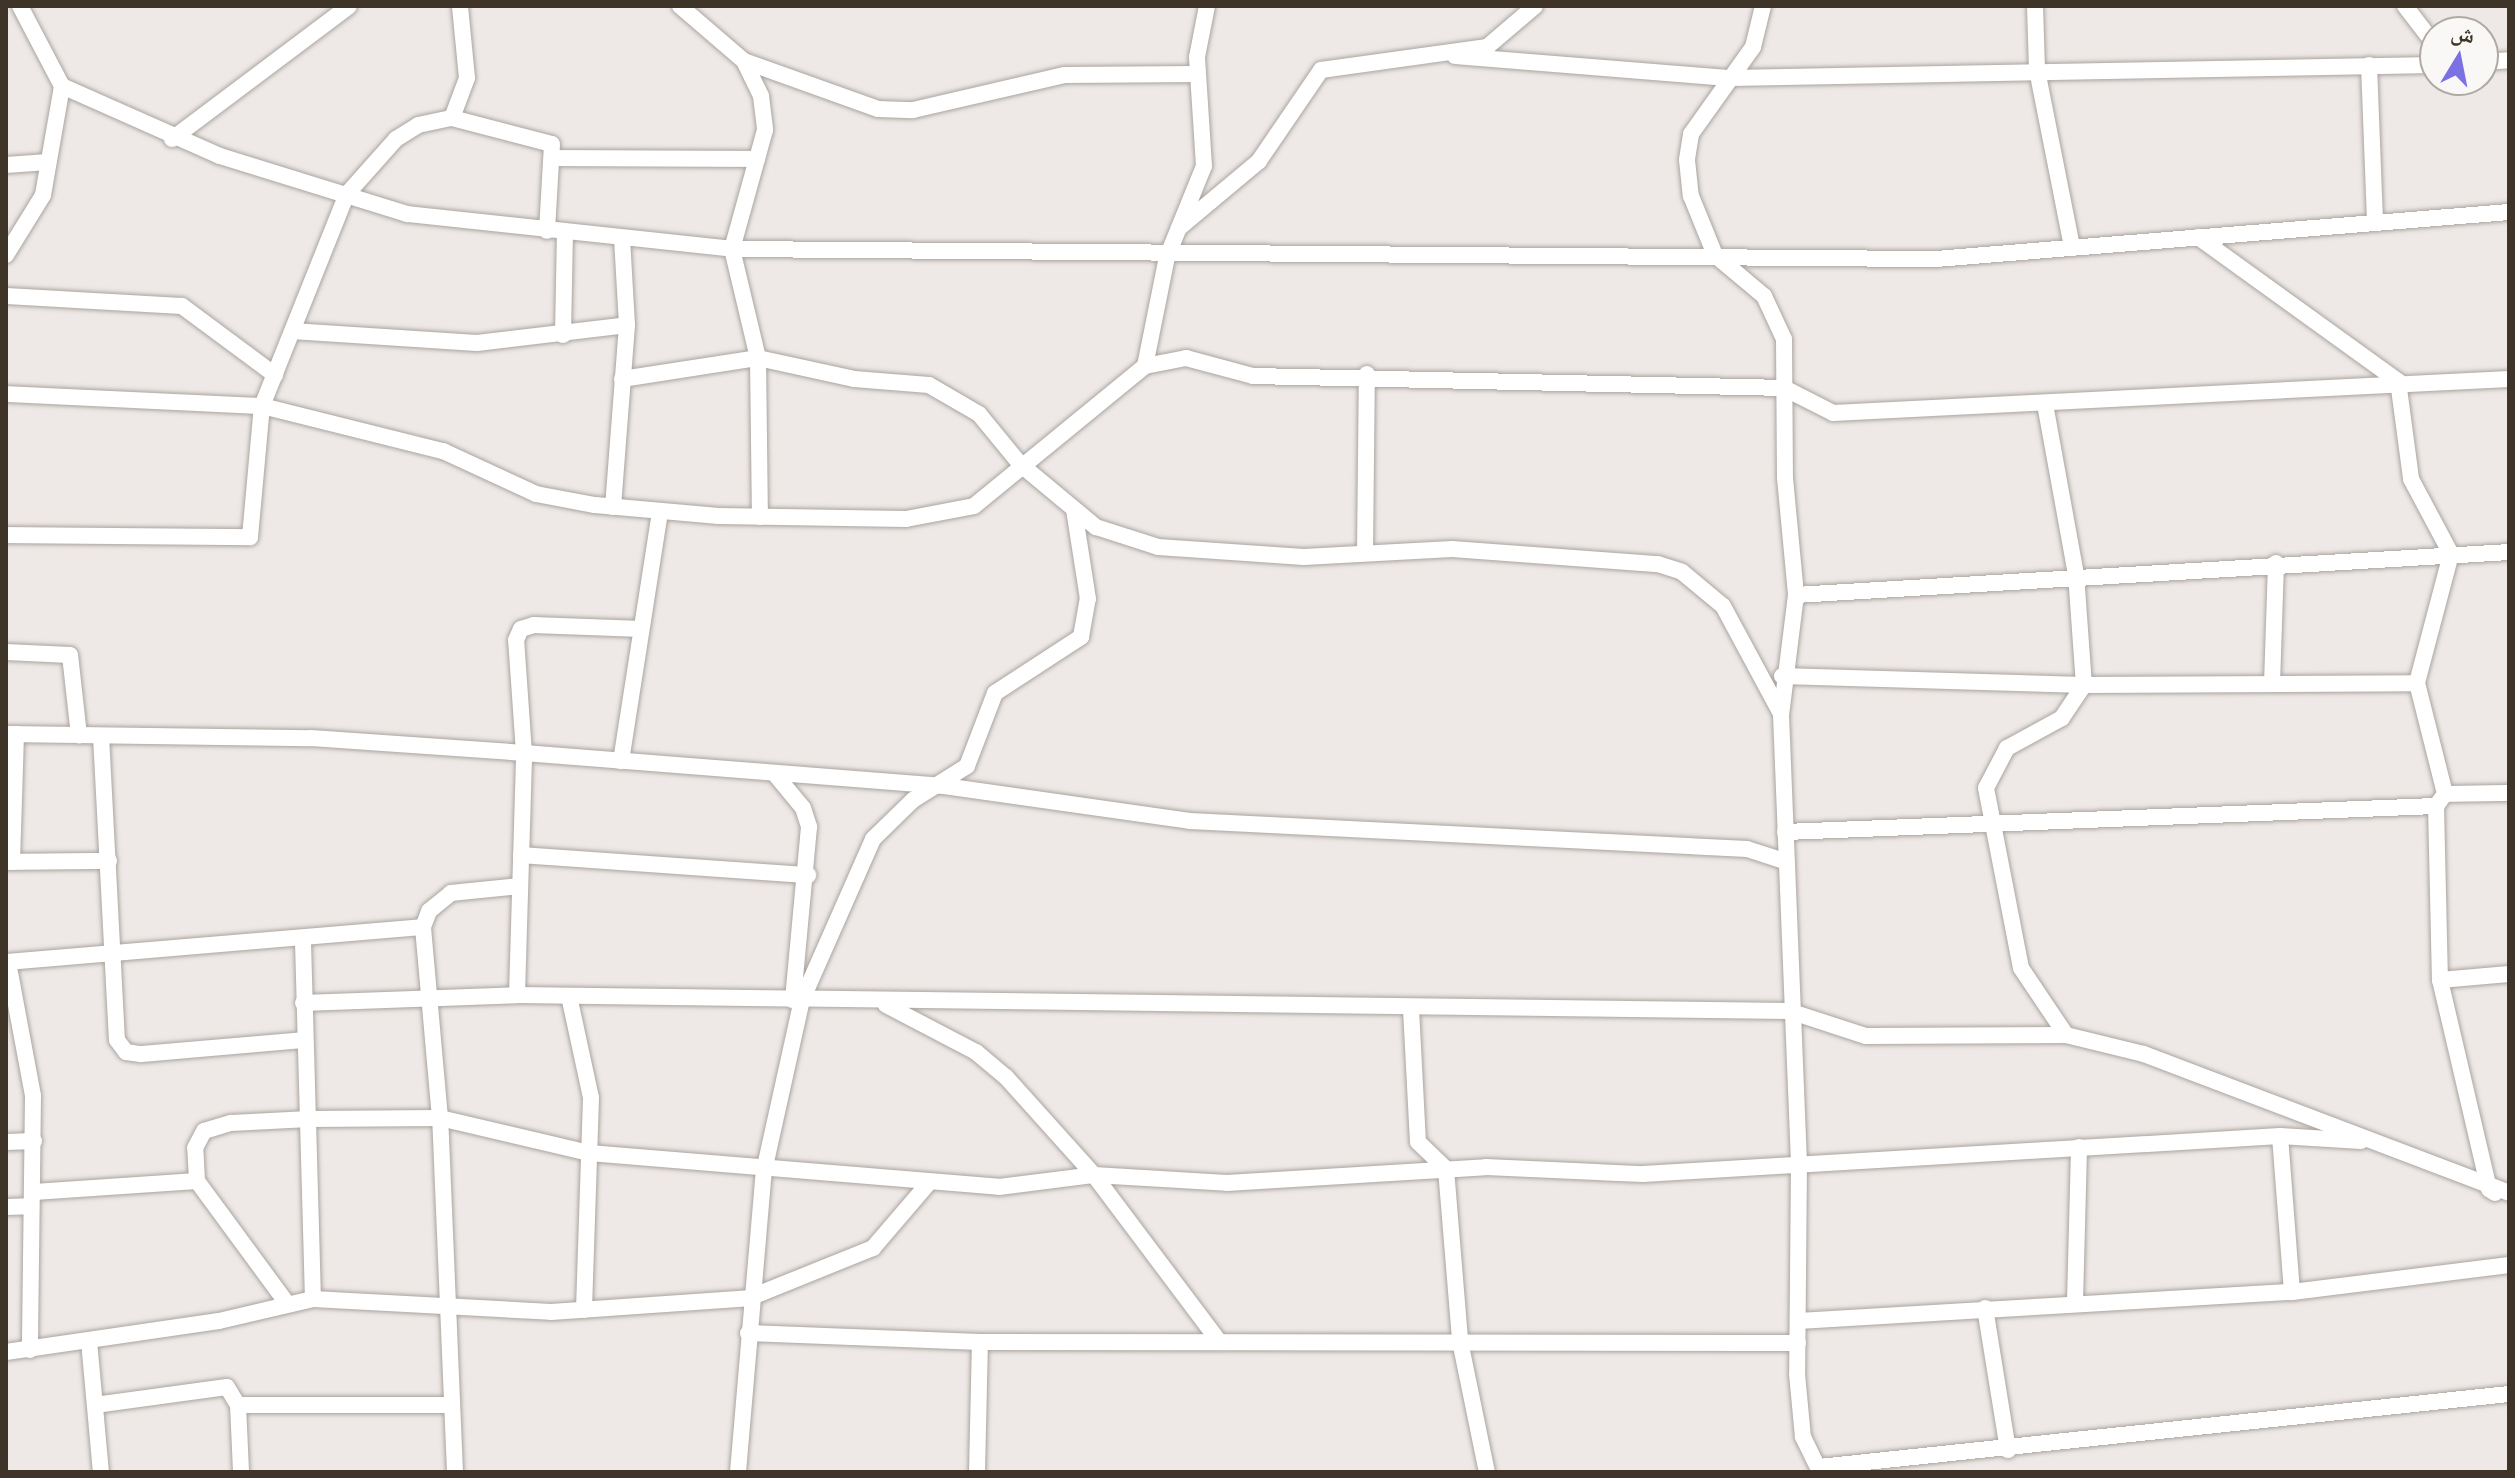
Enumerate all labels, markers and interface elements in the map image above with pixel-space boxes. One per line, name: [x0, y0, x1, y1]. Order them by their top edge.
north arrow: [2419, 16, 2499, 96]
text: ش: [2449, 18, 2477, 51]

